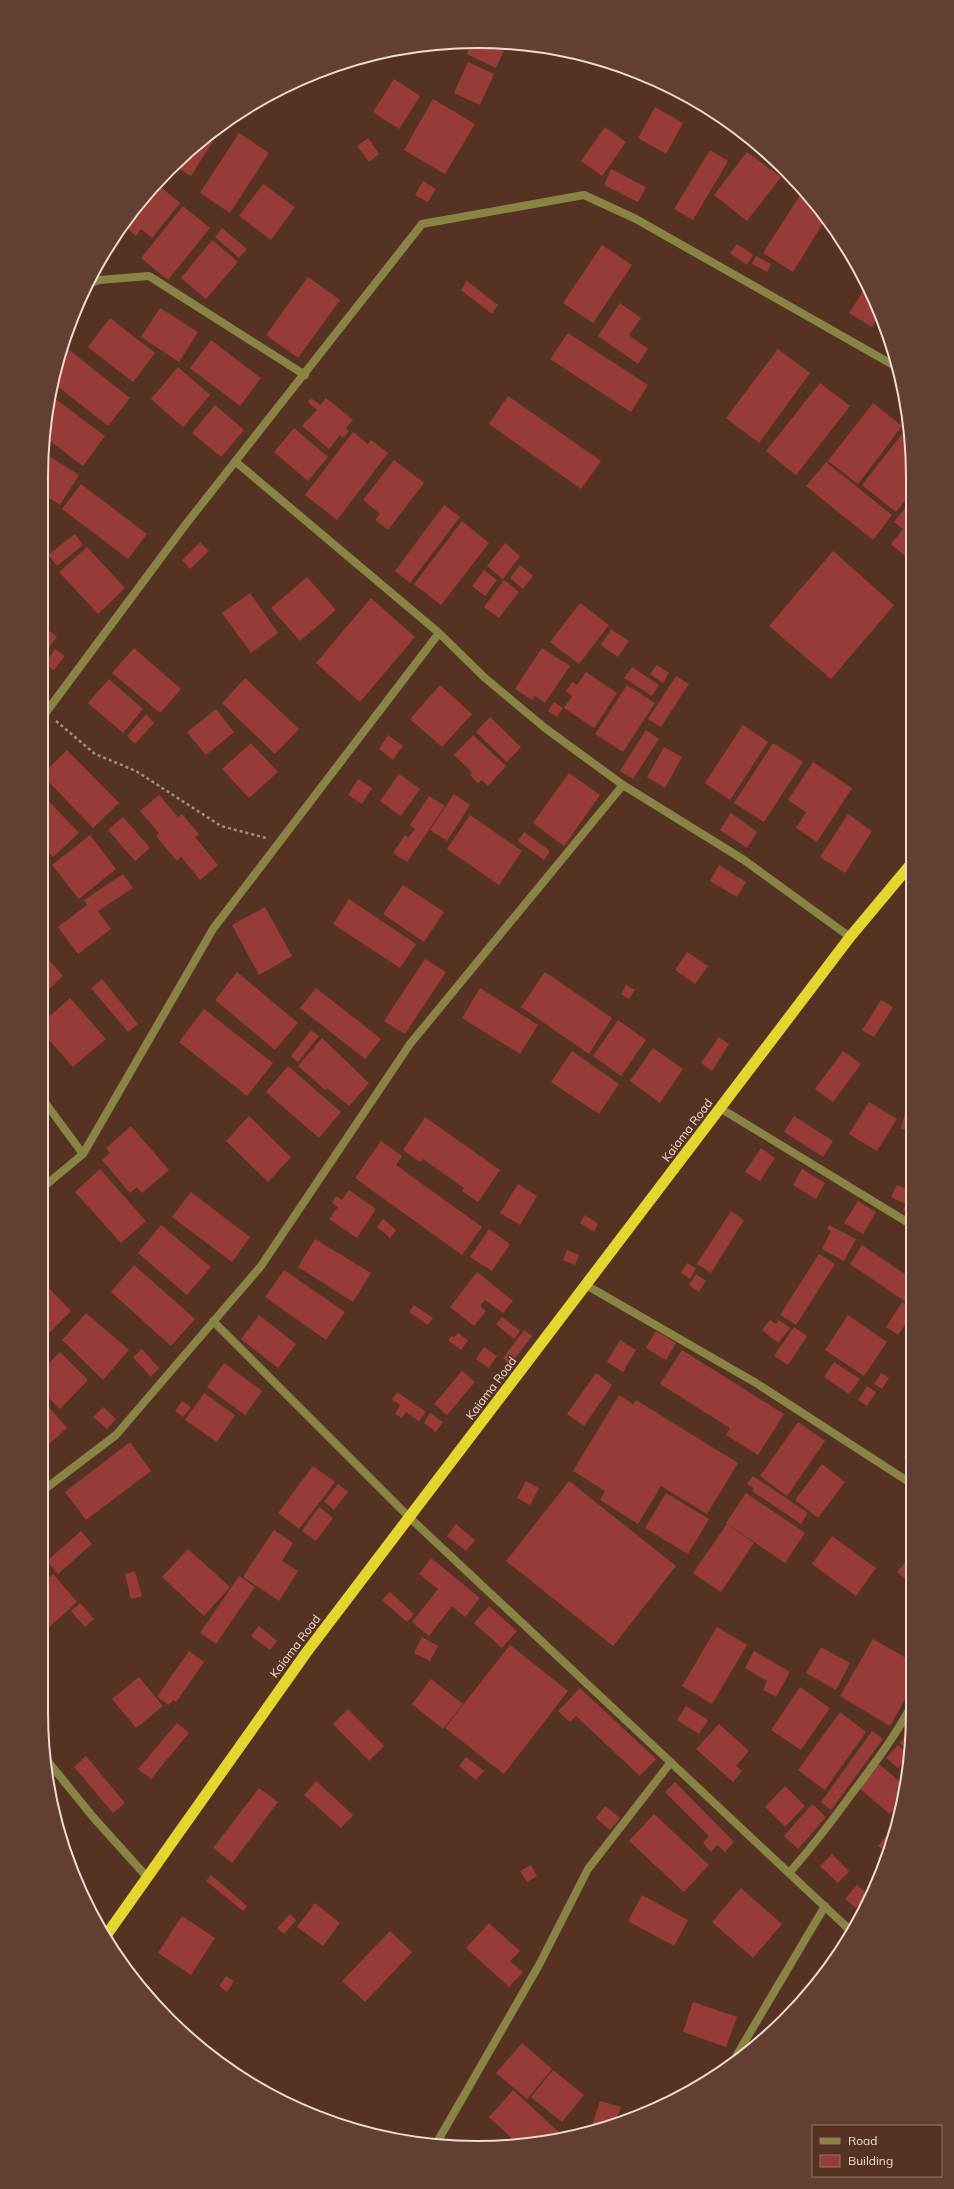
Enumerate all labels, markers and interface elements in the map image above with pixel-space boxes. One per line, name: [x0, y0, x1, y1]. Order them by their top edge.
street label: Kaiama Road: [658, 1095, 716, 1165]
street label: Kaiama Road: [462, 1353, 520, 1423]
street label: Kaiama Road: [266, 1611, 324, 1681]
legend: [812, 2125, 942, 2177]
text: Road: [848, 2133, 877, 2148]
text: Building: [848, 2153, 893, 2168]

